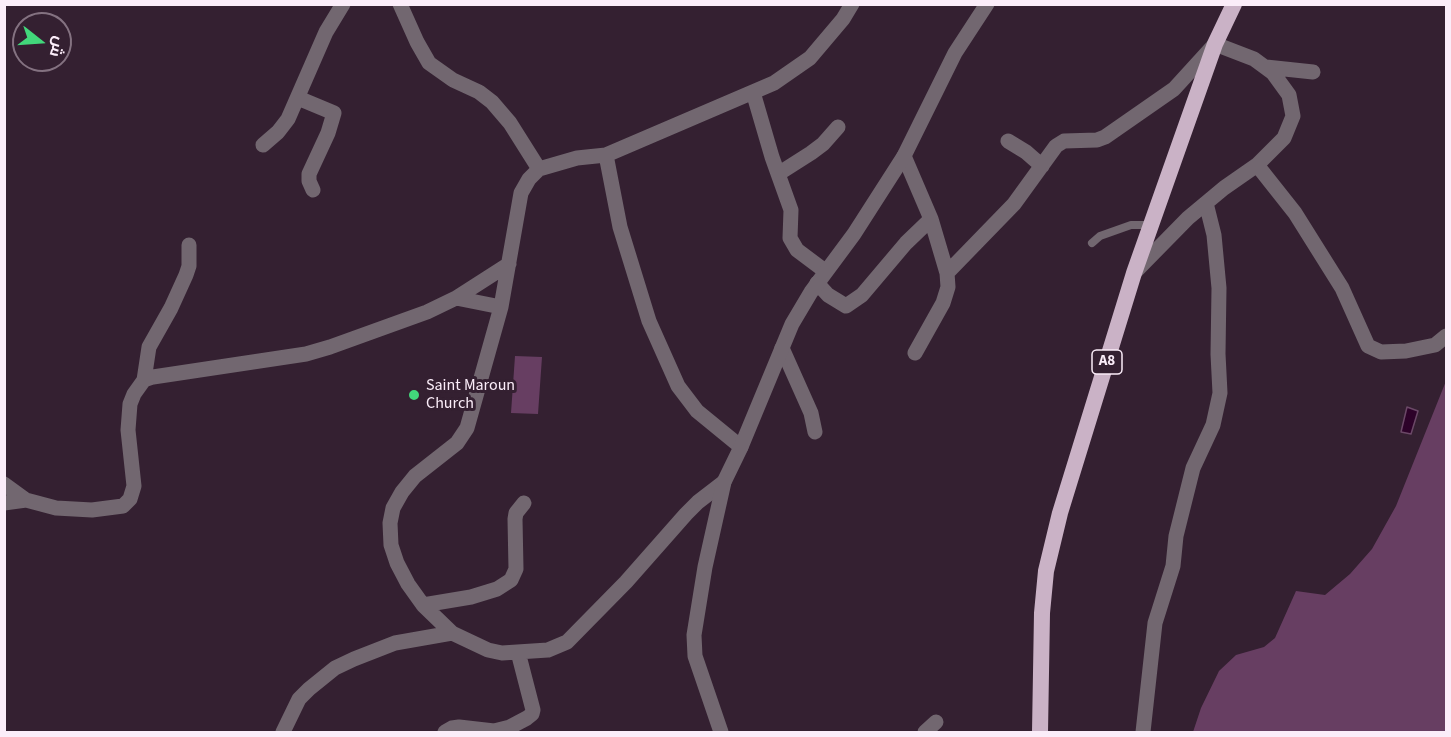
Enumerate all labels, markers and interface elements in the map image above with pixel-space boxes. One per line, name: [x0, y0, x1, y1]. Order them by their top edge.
north arrow: [12, 12, 72, 72]
text: ش: [44, 34, 71, 60]
road number: A8: [1092, 350, 1122, 374]
place label: Saint Maroun Church: [426, 376, 515, 414]
marker: Saint Maroun Church: [407, 388, 421, 402]

